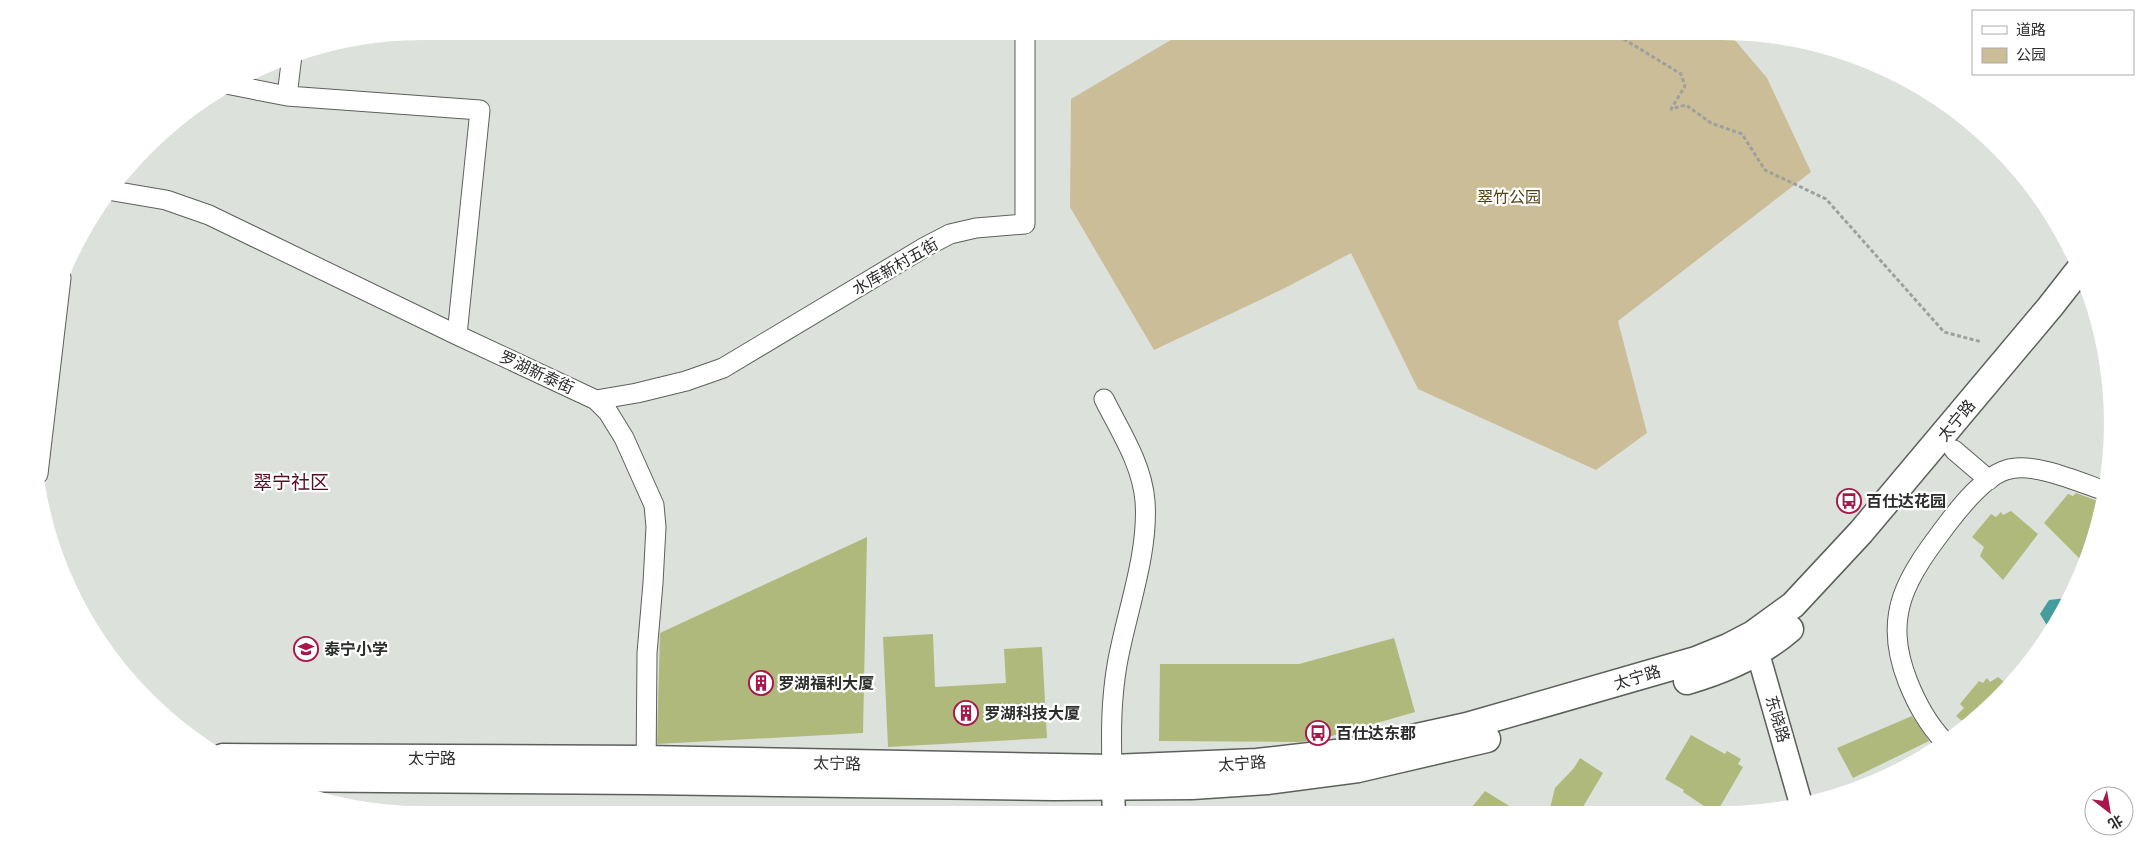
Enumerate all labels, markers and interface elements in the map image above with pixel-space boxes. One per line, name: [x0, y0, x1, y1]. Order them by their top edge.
legend: [1972, 10, 2134, 75]
text: 道路: [2016, 21, 2046, 39]
text: 公园: [2016, 46, 2046, 64]
park label: 翠竹公园: [1477, 188, 1541, 207]
street label: 水库新村五街: [849, 234, 942, 299]
street label: 罗湖新泰街: [497, 347, 577, 398]
street label: 太宁路: [1934, 396, 1979, 445]
district label: 翠宁社区: [253, 471, 329, 493]
bus stop icon: 百仕达花园: [1836, 488, 1862, 514]
place label: 百仕达花园: [1866, 492, 1946, 511]
school or university icon: 泰宁小学: [293, 636, 319, 662]
place label: 泰宁小学: [324, 640, 388, 659]
street label: 太宁路: [1611, 661, 1663, 694]
building icon: 罗湖福利大厦: [748, 670, 774, 696]
place label: 罗湖福利大厦: [778, 674, 874, 693]
street label: 东晓路: [1762, 693, 1793, 745]
building icon: 罗湖科技大厦: [953, 700, 979, 726]
place label: 罗湖科技大厦: [984, 704, 1080, 723]
bus stop icon: 百仕达东郡: [1305, 720, 1331, 746]
place label: 百仕达东郡: [1336, 724, 1416, 743]
street label: 太宁路: [408, 749, 456, 768]
street label: 太宁路: [1217, 752, 1267, 775]
street label: 太宁路: [813, 754, 861, 773]
north arrow: [2084, 786, 2134, 836]
text: 北: [2106, 812, 2126, 833]

